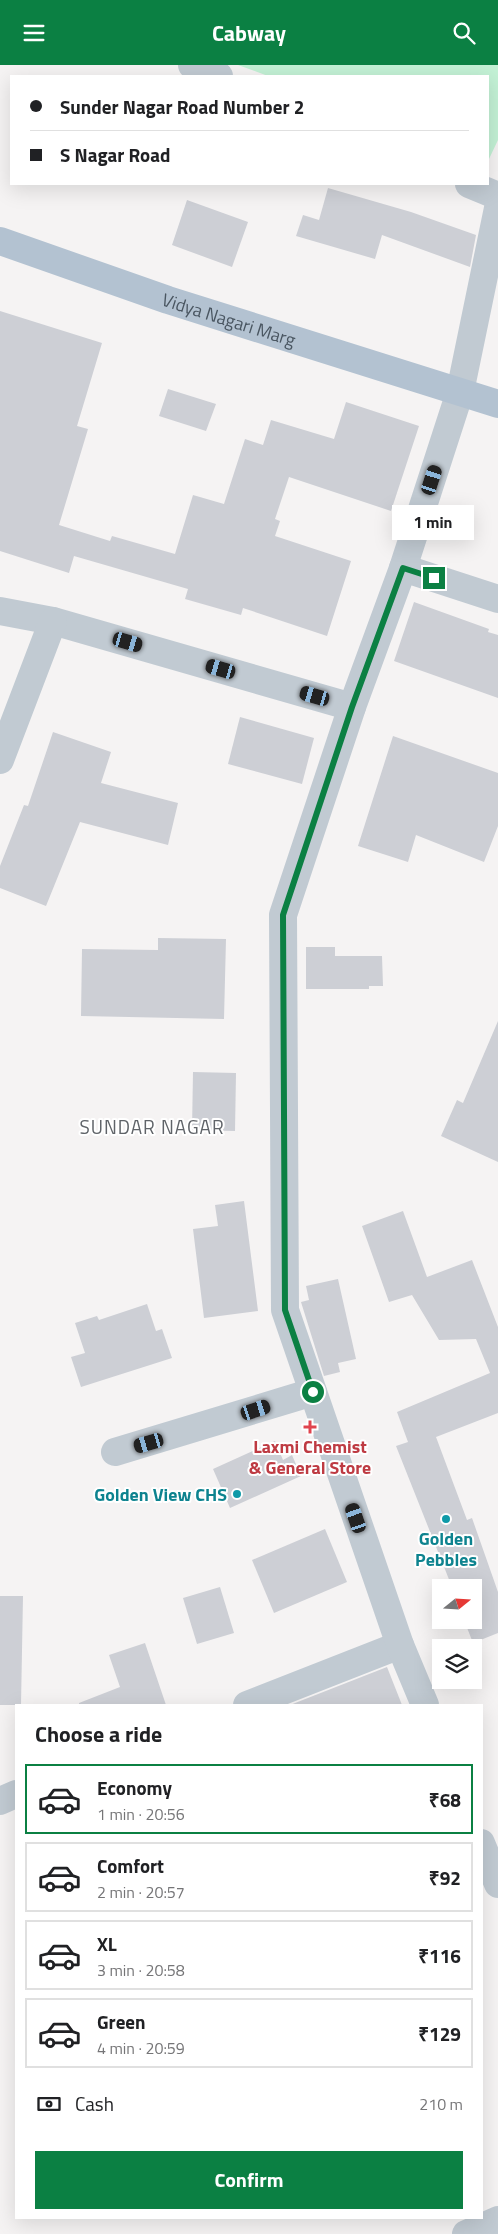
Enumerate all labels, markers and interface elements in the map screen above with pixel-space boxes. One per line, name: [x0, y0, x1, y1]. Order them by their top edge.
text: Cabway: [212, 16, 286, 50]
icon: menu: [20, 19, 48, 47]
icon: search: [450, 19, 478, 47]
text: Sunder Nagar Road Number 2: [60, 92, 304, 121]
text: S Nagar Road: [60, 140, 170, 169]
street label: Vidya Nagari Marg: [158, 285, 299, 353]
car: [420, 463, 443, 497]
callout: 1 min: [393, 505, 475, 541]
text: 1 min: [414, 510, 452, 534]
route end: [423, 567, 445, 589]
car: [111, 631, 144, 653]
car: [204, 658, 237, 680]
car: [298, 685, 331, 707]
district label: SUNDAR NAGAR: [79, 1112, 225, 1141]
route start: [302, 1381, 324, 1403]
car: [239, 1398, 272, 1422]
marker: Laxmi Chemist & General Store: [304, 1421, 316, 1433]
car: [132, 1432, 165, 1454]
place label: Laxmi Chemist & General Store: [249, 1433, 371, 1481]
place label: Golden View CHS: [94, 1481, 227, 1508]
marker: Golden View CHS: [231, 1488, 243, 1500]
car: [344, 1501, 367, 1535]
marker: Golden Pebbles: [440, 1513, 452, 1525]
place label: Golden Pebbles: [415, 1525, 477, 1573]
north arrow: [432, 1579, 482, 1629]
map controls: [432, 1579, 482, 1689]
button: layers: [432, 1639, 482, 1689]
text: Choose a ride: [35, 1717, 162, 1751]
text: Economy: [97, 1773, 172, 1802]
icon: car: [37, 1777, 82, 1822]
text: ₹68: [429, 1785, 461, 1814]
text: 1 min · 20:56: [97, 1802, 185, 1826]
text: Comfort: [97, 1851, 164, 1880]
icon: car: [37, 1855, 82, 1900]
text: ₹92: [429, 1863, 461, 1892]
text: 2 min · 20:57: [97, 1880, 185, 1904]
text: XL: [97, 1929, 117, 1958]
icon: car: [37, 1933, 82, 1978]
text: ₹116: [418, 1941, 461, 1970]
text: 3 min · 20:58: [97, 1958, 185, 1982]
text: Green: [97, 2007, 146, 2036]
icon: car: [37, 2011, 82, 2056]
text: ₹129: [418, 2019, 461, 2048]
text: 4 min · 20:59: [97, 2036, 185, 2060]
text: Cash: [75, 2089, 114, 2118]
icon: cash: [35, 2090, 63, 2118]
text: 210 m: [419, 2092, 463, 2116]
button: Confirm: [35, 2151, 463, 2209]

